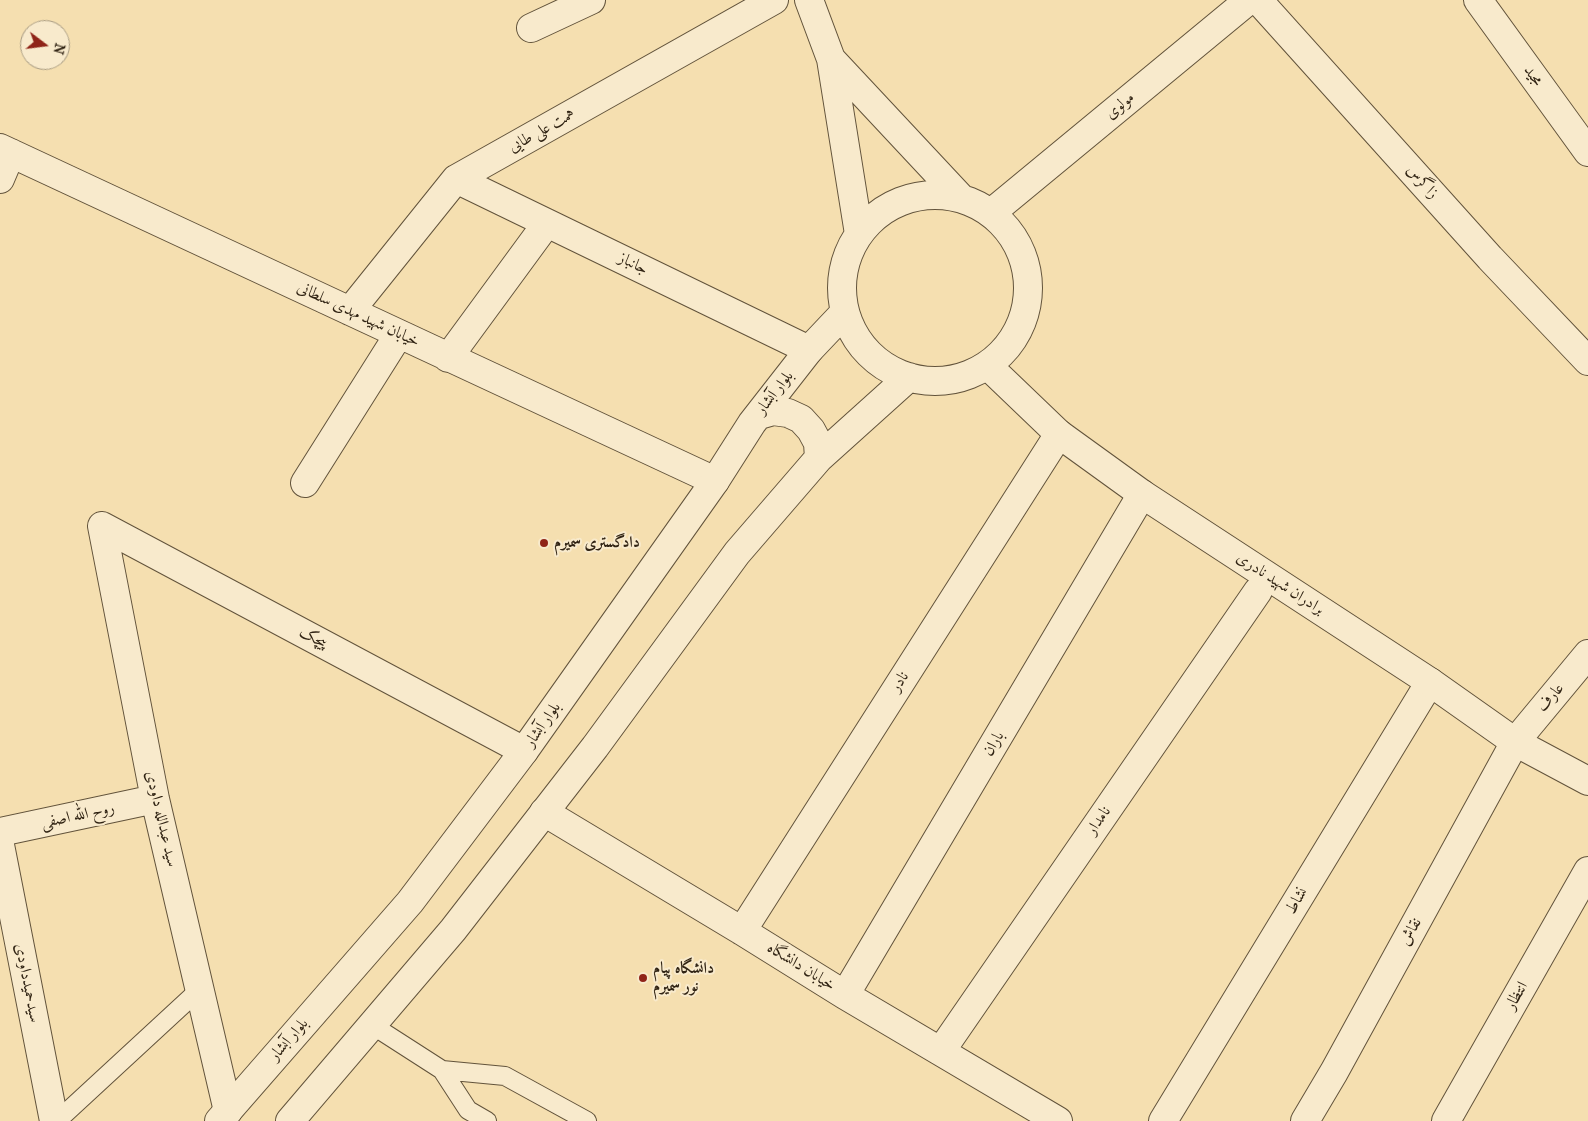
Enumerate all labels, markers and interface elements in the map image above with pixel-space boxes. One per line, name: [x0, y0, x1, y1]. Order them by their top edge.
north arrow: [20, 20, 70, 70]
text: N: [49, 41, 69, 56]
street label: مجید: [1519, 62, 1547, 90]
street label: مولوی: [1101, 88, 1139, 124]
street label: همت علی طایی: [505, 105, 579, 157]
street label: زاگرس: [1402, 161, 1442, 203]
street label: جانباز: [615, 249, 651, 279]
street label: خیابان شهید مهدی سلطانی: [294, 278, 422, 352]
street label: بلوار آبشار: [752, 367, 798, 419]
place label: دادگستری سمیرم: [554, 533, 640, 553]
marker: دادگستری سمیرم: [538, 537, 550, 549]
street label: برادران شهید نادری: [1232, 548, 1328, 620]
street label: پیچک: [296, 623, 330, 653]
street label: نادر: [886, 668, 914, 696]
street label: عارف: [1533, 680, 1569, 716]
street label: بلوار آبشار: [521, 699, 565, 751]
street label: باران: [979, 728, 1009, 760]
street label: سید عبدالله داودی: [141, 769, 181, 869]
street label: روح الله اصفی: [40, 799, 116, 833]
street label: نامدار: [1082, 803, 1116, 839]
street label: نشاط: [1282, 884, 1312, 918]
street label: نقاش: [1396, 915, 1426, 949]
street label: خیابان دانشگاه: [763, 939, 839, 995]
street label: سیدحمیدداودی: [10, 942, 44, 1024]
place label: دانشگاه پیام نور سمیرم: [653, 959, 714, 997]
marker: دانشگاه پیام نور سمیرم: [637, 972, 649, 984]
street label: انتظار: [1501, 978, 1533, 1014]
street label: بلوار آبشار: [265, 1015, 313, 1065]

